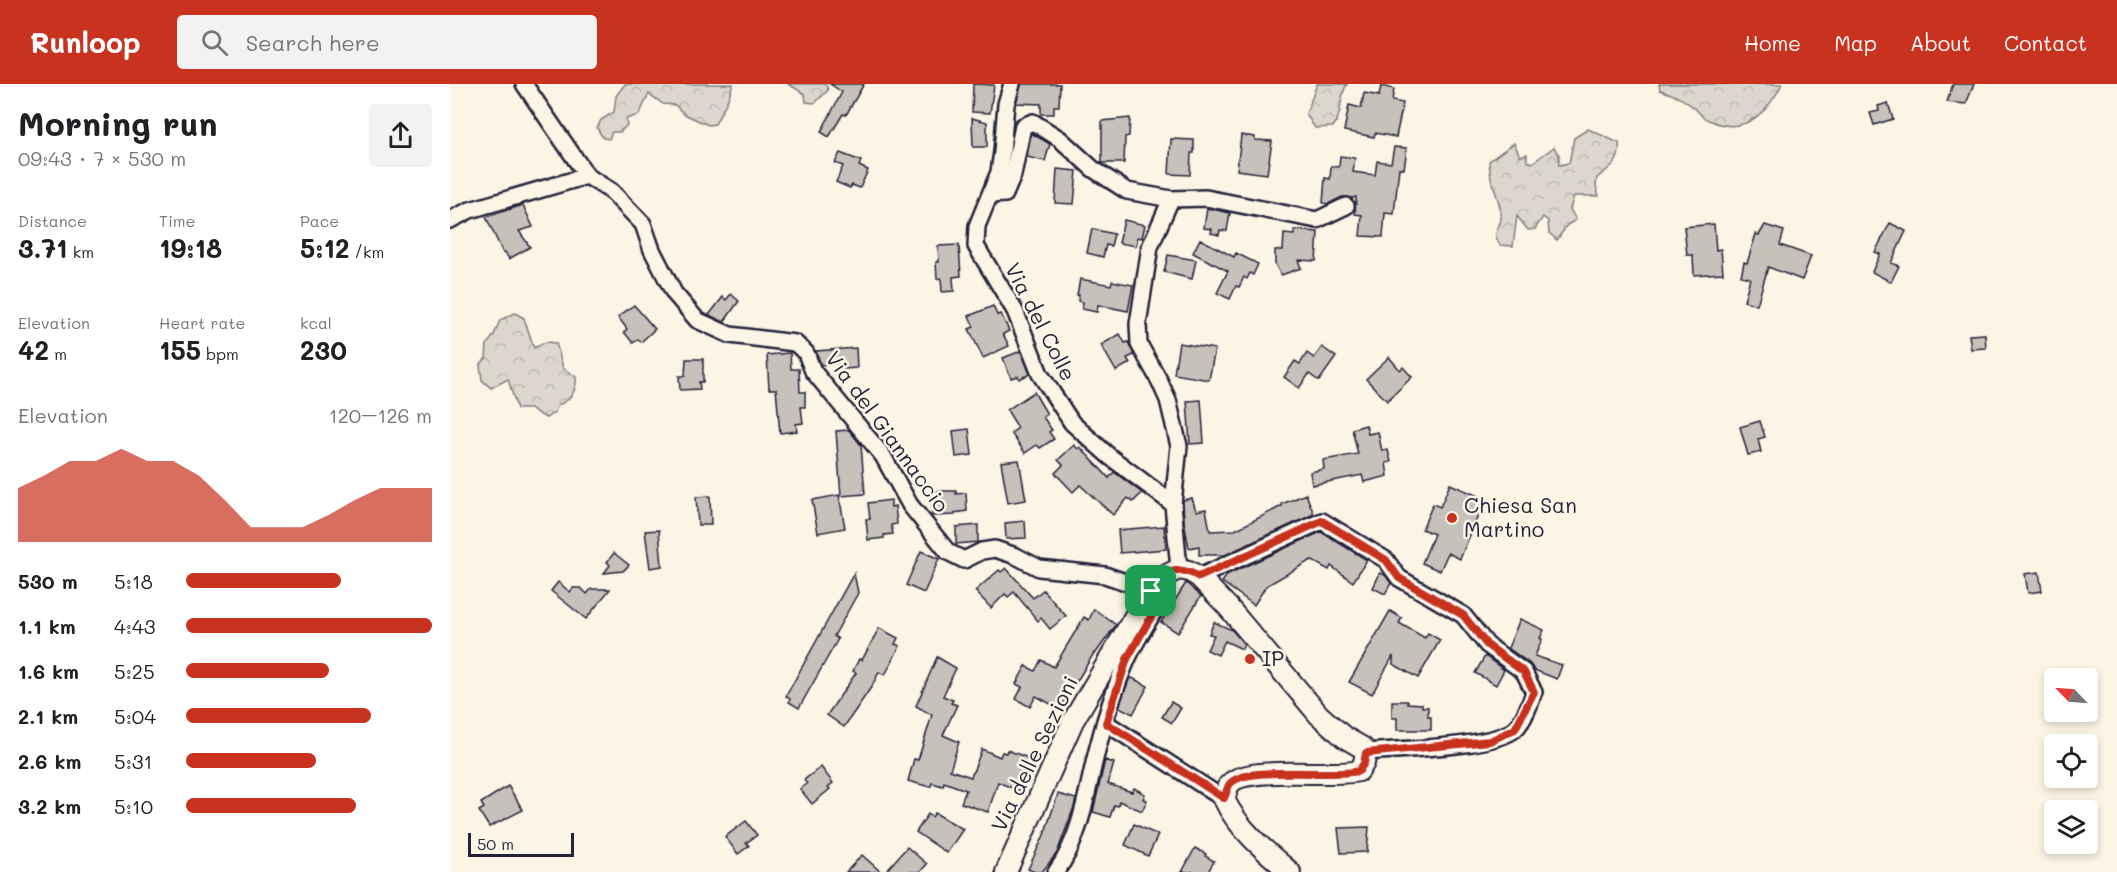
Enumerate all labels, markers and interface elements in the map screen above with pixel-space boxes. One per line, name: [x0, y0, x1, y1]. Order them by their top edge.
search box: [177, 15, 597, 69]
text: Runloop: [30, 24, 141, 60]
icon: search: [198, 26, 231, 59]
text: Search here: [246, 28, 380, 57]
text: Home: [1744, 29, 1801, 56]
text: Map: [1834, 29, 1877, 56]
text: About: [1910, 29, 1971, 56]
text: Contact: [2004, 29, 2087, 56]
text: Morning run: [18, 101, 218, 144]
button: share: [369, 104, 432, 167]
text: 09:43 · 7 × 530 m: [18, 145, 186, 171]
text: Distance: [18, 210, 87, 231]
text: Time: [159, 210, 195, 231]
text: Pace: [300, 210, 339, 231]
text: 3.71: [18, 231, 68, 265]
text: 19:18: [159, 231, 222, 265]
text: 5:12: [300, 231, 349, 265]
text: km: [68, 241, 94, 262]
text: /km: [349, 241, 384, 262]
street label: Via del Colle: [1000, 258, 1083, 385]
text: Elevation: [18, 312, 90, 333]
text: Heart rate: [159, 312, 245, 333]
text: kcal: [300, 312, 332, 333]
text: 42: [18, 333, 49, 367]
text: 155: [159, 333, 201, 367]
text: 230: [300, 333, 347, 367]
text: m: [49, 343, 67, 364]
text: bpm: [201, 343, 239, 364]
street label: Via del Giannaccio: [821, 345, 956, 517]
text: Elevation: [18, 402, 108, 428]
text: 120–126 m: [329, 402, 432, 428]
place label: Chiesa San Martino: [1464, 491, 1577, 542]
marker: Chiesa San Martino: [1445, 511, 1459, 525]
pin: [1125, 565, 1176, 616]
text: 530 m: [18, 568, 78, 594]
text: 5:18: [114, 568, 153, 594]
icon: arrive: [1134, 574, 1167, 607]
text: 1.1 km: [18, 613, 76, 639]
text: 4:43: [114, 613, 155, 639]
place label: IP: [1262, 644, 1284, 671]
marker: IP: [1243, 652, 1257, 666]
text: 1.6 km: [18, 658, 79, 684]
text: 5:25: [114, 658, 155, 684]
north arrow: [2044, 668, 2098, 722]
map controls: [2044, 668, 2098, 854]
street label: Via delle Sezioni: [984, 671, 1083, 836]
text: 2.1 km: [18, 703, 78, 729]
text: 5:04: [114, 703, 156, 729]
button: locate: [2044, 734, 2098, 788]
text: 2.6 km: [18, 748, 81, 774]
text: 5:31: [114, 748, 153, 774]
text: 3.2 km: [18, 793, 81, 819]
text: 5:10: [114, 793, 153, 819]
button: layers: [2044, 800, 2098, 854]
scale bar: [468, 830, 574, 858]
text: 50 m: [477, 833, 514, 854]

